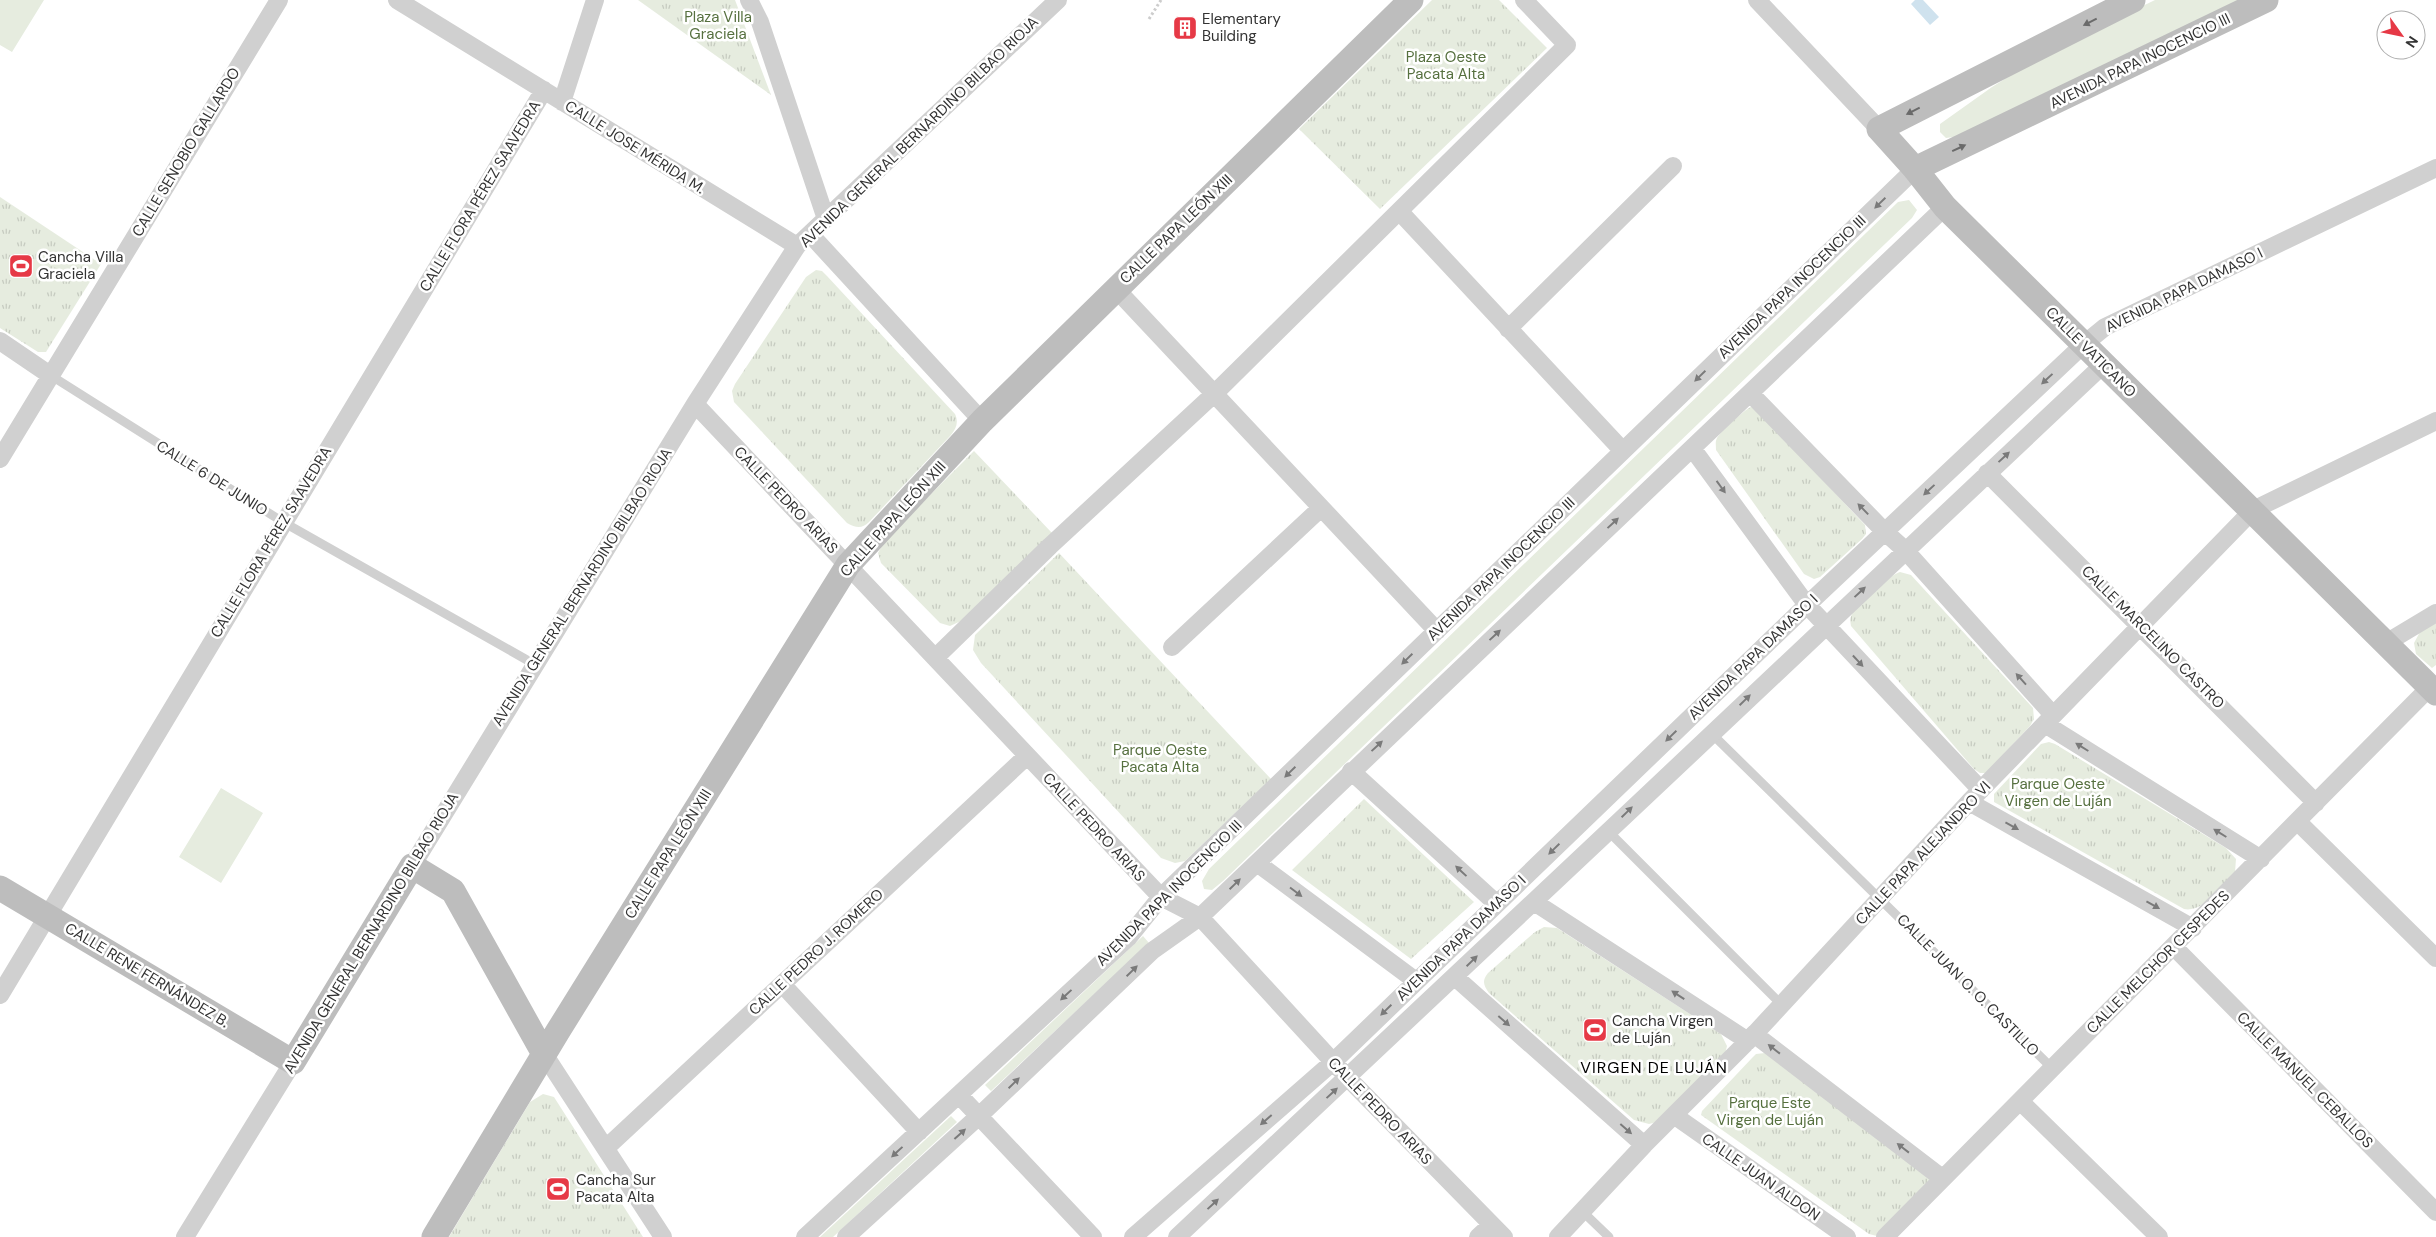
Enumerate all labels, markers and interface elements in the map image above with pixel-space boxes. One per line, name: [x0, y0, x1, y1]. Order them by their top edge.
park label: Plaza Villa Graciela: [684, 7, 752, 44]
street label: AVENIDA PAPA INOCENCIO III: [2046, 8, 2234, 114]
place label: Elementary Building: [1202, 9, 1281, 46]
north arrow: [2376, 10, 2426, 60]
street label: AVENIDA GENERAL BERNARDINO BILBAO RIOJA: [795, 12, 1043, 252]
building icon: Elementary Building: [1172, 15, 1198, 41]
one-way arrow: [2083, 18, 2097, 26]
text: N: [2402, 33, 2422, 51]
park label: Plaza Oeste Pacata Alta: [1406, 47, 1486, 84]
street label: CALLE SENOBIO GALLARDO: [127, 64, 245, 240]
street label: CALLE JOSE MÉRIDA M.: [561, 96, 709, 198]
street label: CALLE FLORA PÉREZ SAAVEDRA: [415, 97, 545, 295]
one-way arrow: [1906, 107, 1921, 115]
one-way arrow: [1952, 144, 1966, 152]
street label: CALLE PAPA LEÓN XIII: [1115, 170, 1237, 288]
one-way arrow: [1875, 197, 1887, 209]
street label: AVENIDA PAPA INOCENCIO III: [1714, 211, 1870, 363]
street label: AVENIDA PAPA DAMASO I: [2102, 243, 2266, 337]
place label: Cancha Villa Graciela: [38, 247, 123, 284]
sports icon: Cancha Villa Graciela: [8, 253, 34, 279]
street label: CALLE VATICANO: [2041, 302, 2141, 402]
one-way arrow: [1695, 370, 1707, 382]
one-way arrow: [2042, 373, 2054, 385]
street label: CALLE 6 DE JUNIO: [153, 436, 271, 520]
street label: CALLE PEDRO ARIAS: [730, 442, 843, 558]
street label: CALLE FLORA PÉREZ SAAVEDRA: [206, 443, 336, 641]
street label: AVENIDA GENERAL BERNARDINO BILBAO RIOJA: [487, 444, 677, 730]
one-way arrow: [1998, 451, 2010, 463]
street label: CALLE PAPA LEÓN XIII: [836, 457, 950, 581]
one-way arrow: [1716, 480, 1726, 494]
one-way arrow: [1923, 484, 1935, 496]
street label: AVENIDA PAPA INOCENCIO III: [1423, 493, 1579, 645]
one-way arrow: [1857, 503, 1869, 515]
one-way arrow: [1606, 517, 1618, 529]
street label: CALLE MARCELINO CASTRO: [2077, 561, 2229, 713]
one-way arrow: [1854, 586, 1866, 598]
street label: AVENIDA PAPA DAMASO I: [1684, 590, 1822, 724]
one-way arrow: [1489, 629, 1501, 641]
one-way arrow: [1401, 653, 1413, 665]
one-way arrow: [1852, 654, 1864, 666]
one-way arrow: [2015, 673, 2027, 685]
one-way arrow: [1739, 694, 1751, 706]
one-way arrow: [1665, 730, 1677, 742]
park label: Parque Oeste Pacata Alta: [1113, 740, 1207, 777]
one-way arrow: [1371, 740, 1383, 752]
one-way arrow: [2075, 742, 2088, 751]
one-way arrow: [1285, 766, 1297, 778]
street label: CALLE PEDRO ARIAS: [1038, 768, 1150, 886]
park label: Parque Oeste Virgen de Luján: [2004, 774, 2112, 811]
street label: CALLE PAPA ALEJANDRO VI: [1851, 777, 1995, 929]
street label: CALLE PAPA LEÓN XIII: [620, 785, 716, 923]
street label: AVENIDA GENERAL BERNARDINO BILBAO RIOJA: [279, 789, 463, 1077]
one-way arrow: [1621, 806, 1633, 818]
street label: AVENIDA PAPA INOCENCIO III: [1092, 816, 1246, 970]
one-way arrow: [2005, 821, 2018, 830]
one-way arrow: [2213, 828, 2226, 838]
one-way arrow: [1548, 843, 1560, 855]
one-way arrow: [1455, 865, 1467, 877]
street label: AVENIDA PAPA DAMASO I: [1392, 871, 1530, 1005]
one-way arrow: [1229, 878, 1241, 890]
street label: CALLE PEDRO J. ROMERO: [744, 884, 888, 1020]
street label: CALLE MELCHOR CESPEDES: [2082, 886, 2234, 1038]
one-way arrow: [1289, 887, 1303, 897]
one-way arrow: [2147, 901, 2160, 910]
street label: CALLE JUAN O. O. CASTILLO: [1893, 910, 2043, 1060]
street label: CALLE RENE FERNÁNDEZ B.: [61, 918, 233, 1032]
one-way arrow: [1466, 955, 1478, 967]
one-way arrow: [1125, 965, 1137, 977]
one-way arrow: [1061, 989, 1073, 1001]
one-way arrow: [1671, 991, 1685, 1000]
one-way arrow: [1380, 1004, 1392, 1016]
street label: CALLE MANUEL CEBALLOS: [2232, 1007, 2378, 1153]
place label: Cancha Virgen de Luján: [1612, 1011, 1713, 1048]
one-way arrow: [1498, 1015, 1510, 1027]
sports icon: Cancha Virgen de Luján: [1582, 1017, 1608, 1043]
one-way arrow: [1767, 1044, 1781, 1054]
street label: CALLE PEDRO ARIAS: [1324, 1053, 1437, 1169]
district label: VIRGEN DE LUJÁN: [1580, 1057, 1728, 1078]
one-way arrow: [1008, 1077, 1020, 1089]
one-way arrow: [1326, 1087, 1338, 1099]
park label: Parque Este Virgen de Luján: [1716, 1093, 1824, 1130]
one-way arrow: [1261, 1114, 1273, 1126]
one-way arrow: [1620, 1123, 1633, 1134]
one-way arrow: [953, 1128, 966, 1139]
street label: CALLE JUAN ALDON: [1698, 1129, 1824, 1225]
one-way arrow: [1897, 1143, 1910, 1154]
one-way arrow: [892, 1146, 904, 1158]
place label: Cancha Sur Pacata Alta: [576, 1170, 656, 1207]
sports icon: Cancha Sur Pacata Alta: [545, 1176, 571, 1202]
one-way arrow: [1207, 1198, 1219, 1210]

